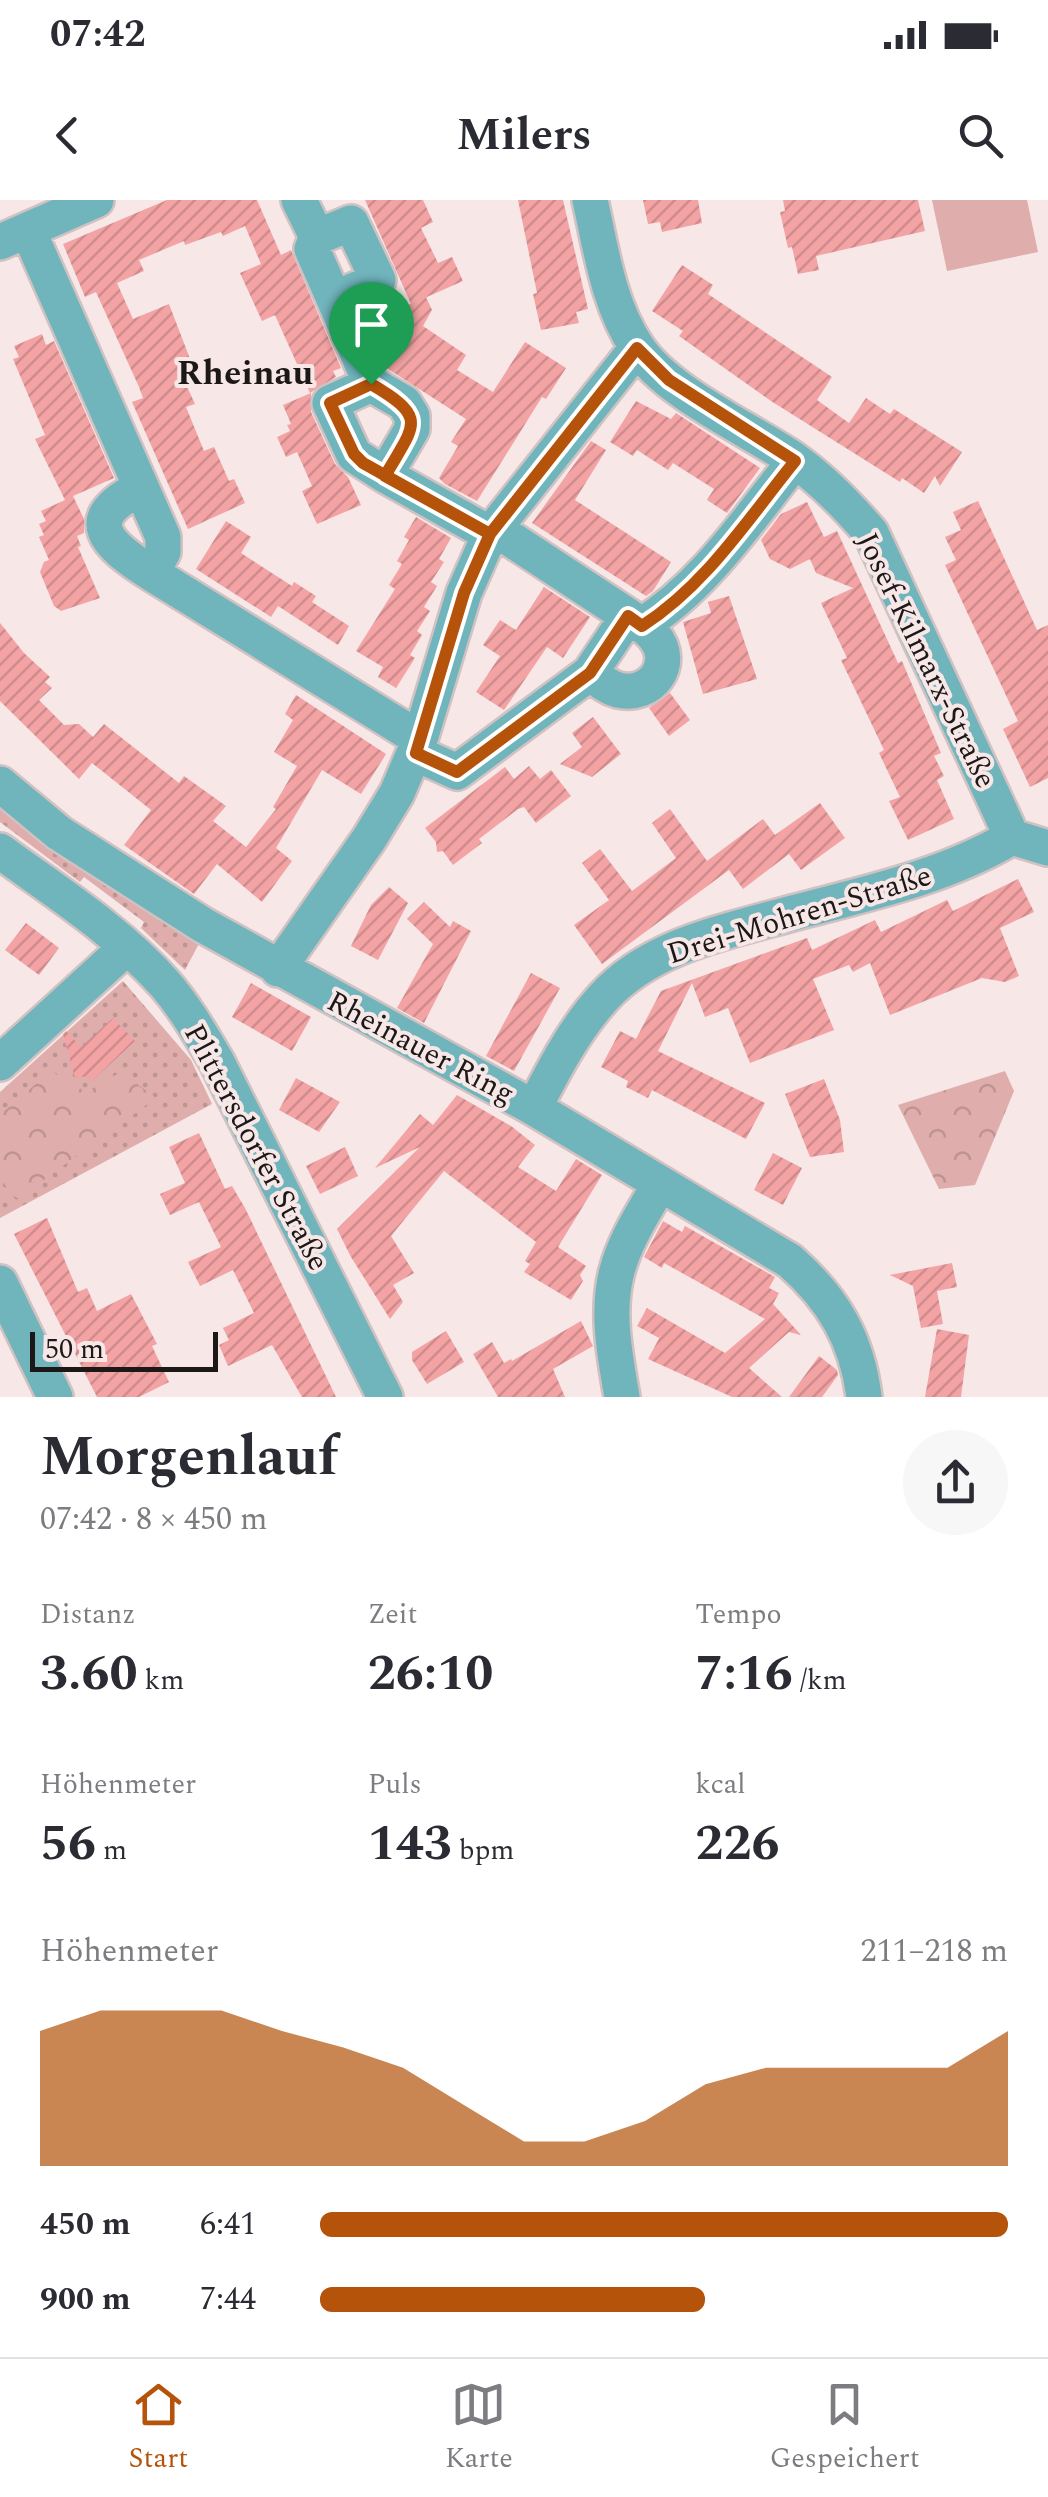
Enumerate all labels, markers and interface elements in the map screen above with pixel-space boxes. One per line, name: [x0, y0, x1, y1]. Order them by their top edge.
text: 07:42: [50, 6, 145, 64]
text: Milers: [456, 101, 592, 170]
icon: back: [40, 108, 95, 163]
icon: search: [953, 108, 1008, 163]
pin: [329, 282, 414, 385]
icon: arrive: [344, 297, 399, 352]
district label: Rheinau: [177, 347, 314, 400]
street label: Josef-Kilmarx-Straße: [844, 525, 1008, 796]
street label: Drei-Mohren-Straße: [661, 853, 937, 977]
street label: Rheinauer Ring: [318, 979, 523, 1117]
street label: Plittersdorfer Straße: [171, 1016, 341, 1279]
scale bar: [30, 1327, 218, 1372]
text: 50 m: [45, 1328, 104, 1371]
text: Morgenlauf: [40, 1416, 338, 1499]
button: share: [903, 1430, 1008, 1535]
text: 07:42 · 8 × 450 m: [40, 1495, 268, 1544]
text: Distanz: [40, 1593, 136, 1636]
text: Zeit: [368, 1593, 417, 1636]
text: Tempo: [695, 1593, 782, 1636]
text: 3.60: [40, 1636, 138, 1712]
text: 26:10: [368, 1636, 493, 1712]
text: 7:16: [695, 1636, 793, 1712]
text: km: [138, 1659, 184, 1702]
text: /km: [793, 1659, 847, 1702]
text: Höhenmeter: [40, 1763, 196, 1806]
text: Puls: [368, 1763, 422, 1806]
text: kcal: [695, 1763, 746, 1806]
text: 56: [40, 1806, 96, 1882]
text: 143: [368, 1806, 452, 1882]
text: 226: [695, 1806, 779, 1882]
text: m: [96, 1829, 127, 1872]
text: bpm: [452, 1829, 514, 1872]
text: Höhenmeter: [40, 1927, 218, 1976]
text: 211–218 m: [860, 1927, 1008, 1976]
text: 450 m: [40, 2200, 131, 2249]
text: 6:41: [200, 2200, 256, 2249]
text: 900 m: [40, 2275, 131, 2324]
text: 7:44: [200, 2275, 256, 2324]
tab: Start: [128, 2377, 188, 2480]
tab: Karte: [445, 2377, 513, 2480]
tab: Gespeichert: [770, 2377, 920, 2480]

